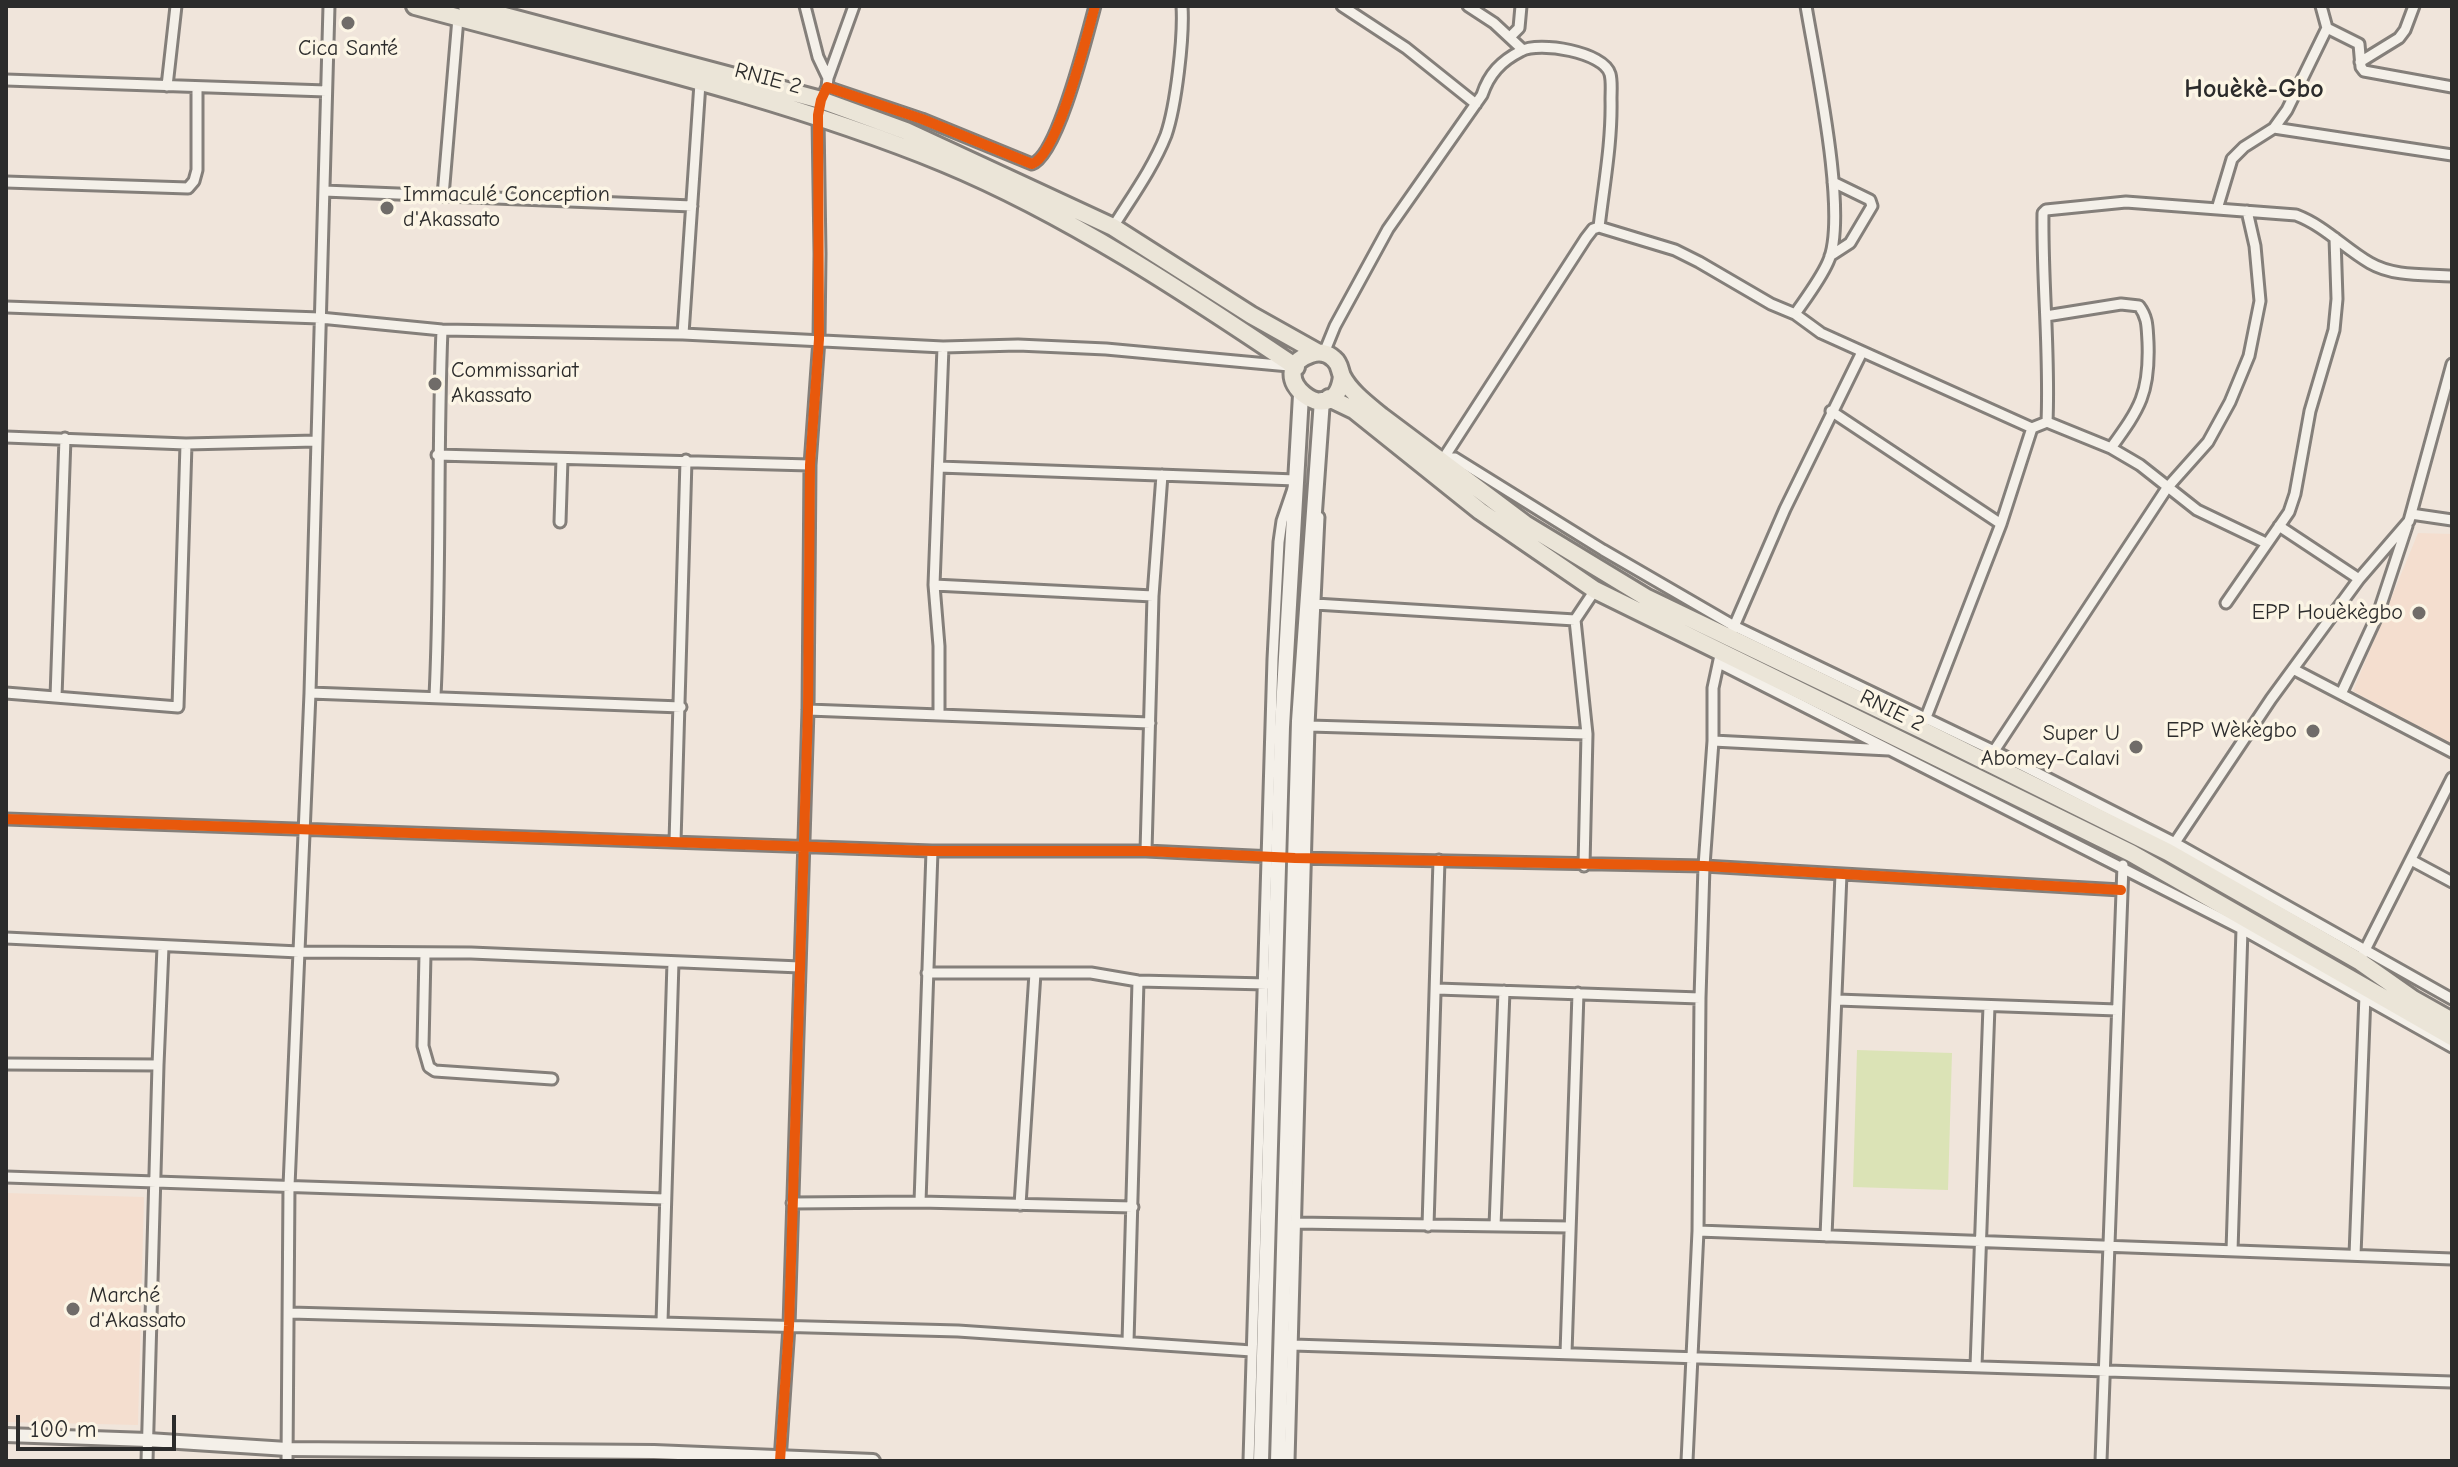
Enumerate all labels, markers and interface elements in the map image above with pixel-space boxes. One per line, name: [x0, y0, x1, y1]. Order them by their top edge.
marker: Cica Santé: [339, 14, 357, 32]
place label: Cica Santé: [298, 36, 398, 62]
street label: RNIE 2: [732, 57, 804, 101]
district label: Houèkè-Gbo: [2184, 74, 2324, 106]
place label: Immaculé Conception d'Akassato: [403, 182, 610, 234]
marker: Immaculé Conception d'Akassato: [378, 199, 396, 217]
place label: Commissariat Akassato: [451, 358, 578, 410]
marker: Commissariat Akassato: [426, 375, 444, 393]
place label: EPP Houèkègbo: [2252, 600, 2403, 626]
marker: EPP Houèkègbo: [2410, 604, 2428, 622]
street label: RNIE 2: [1856, 684, 1928, 738]
place label: EPP Wèkègbo: [2166, 718, 2297, 744]
place label: Super U Abomey-Calavi: [1981, 721, 2120, 772]
marker: EPP Wèkègbo: [2304, 722, 2322, 740]
marker: Super U Abomey-Calavi: [2127, 738, 2145, 756]
place label: Marché d'Akassato: [89, 1283, 186, 1334]
marker: Marché d'Akassato: [64, 1300, 82, 1318]
scale bar: [20, 1399, 180, 1449]
text: 100 m: [30, 1415, 97, 1443]

